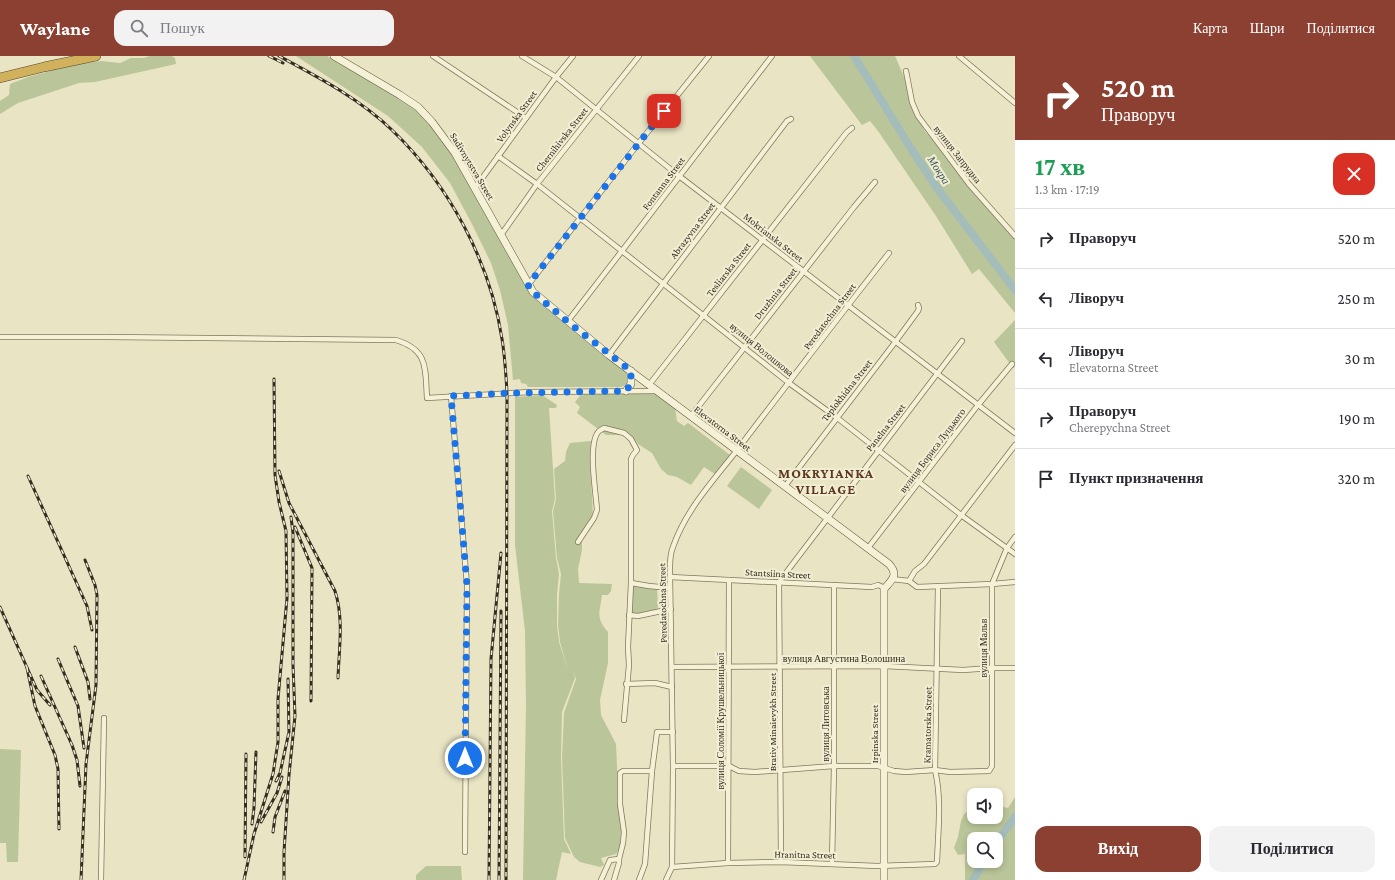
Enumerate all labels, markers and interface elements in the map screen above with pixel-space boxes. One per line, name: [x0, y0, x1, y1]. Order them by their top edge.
search box: [114, 10, 394, 46]
icon: search: [128, 17, 150, 39]
text: Waylane: [20, 18, 90, 39]
text: Пошук: [160, 20, 205, 36]
text: Карта: [1193, 20, 1228, 36]
text: Шари: [1250, 20, 1285, 36]
text: Поділитися: [1307, 20, 1375, 36]
icon: right: [1035, 72, 1087, 124]
text: 520 m: [1101, 72, 1175, 103]
street label: Volynska Street: [494, 88, 539, 144]
pin: [647, 94, 681, 128]
icon: arrive: [653, 100, 675, 122]
street label: Chernihivska Street: [533, 105, 590, 174]
text: Праворуч: [1101, 105, 1175, 125]
street label: вулиця Запрудна: [932, 123, 984, 186]
street label: Sadivnytstva Street: [448, 131, 497, 203]
water label: Мокра: [925, 153, 953, 187]
text: 17 хв: [1035, 153, 1085, 180]
button: close: [1333, 153, 1375, 195]
street label: Fontanna Street: [640, 154, 687, 212]
text: 1.3 km · 17:19: [1035, 182, 1100, 197]
street label: Abrazyvna Street: [668, 199, 718, 261]
street label: Mokrianska Street: [742, 211, 806, 265]
icon: right: [1035, 228, 1057, 250]
text: Праворуч: [1069, 230, 1136, 246]
text: 520 m: [1338, 231, 1375, 247]
street label: Tesliarska Street: [704, 240, 753, 298]
street label: Druzhnia Street: [752, 265, 800, 322]
street label: Peredatochna Street: [801, 281, 858, 351]
icon: left: [1035, 288, 1057, 310]
text: Ліворуч: [1069, 290, 1124, 306]
text: 250 m: [1337, 291, 1375, 307]
street label: вулиця Волошкова: [728, 320, 796, 379]
text: Ліворуч: [1069, 343, 1124, 359]
icon: left: [1035, 348, 1057, 370]
text: 30 m: [1345, 351, 1375, 367]
street label: Teplokhidna Street: [819, 357, 874, 423]
text: Elevatorna Street: [1069, 360, 1158, 375]
street label: Panelna Street: [863, 401, 908, 453]
street label: Elevatorna Street: [692, 403, 754, 454]
text: Праворуч: [1069, 403, 1136, 419]
street label: вулиця Бориса Луцького: [897, 406, 968, 495]
icon: right: [1035, 408, 1057, 430]
text: 190 m: [1339, 411, 1375, 427]
text: Cherepychna Street: [1069, 420, 1170, 435]
district label: MOKRYIANKA VILLAGE: [778, 465, 874, 497]
icon: arrive: [1035, 468, 1057, 490]
text: Пункт призначення: [1069, 470, 1203, 486]
text: 320 m: [1337, 471, 1375, 487]
street label: Peredatochna Street: [656, 562, 669, 643]
street label: Stantsiina Street: [745, 566, 812, 581]
street label: вулиця Мальв: [978, 618, 989, 677]
street label: вулиця Соломії Крушельницької: [715, 652, 726, 790]
street label: вулиця Августина Волошина: [783, 653, 906, 664]
street label: Brativ Minaievykh Street: [767, 672, 778, 771]
street label: вулиця Литовська: [820, 686, 831, 762]
street label: Kramatorska Street: [921, 686, 934, 763]
street label: Irpinska Street: [869, 704, 880, 763]
position arrow: [444, 737, 486, 779]
map controls: [967, 788, 1003, 868]
button: sound: [967, 788, 1003, 824]
button: Вихід: [1035, 826, 1201, 872]
button: Поділитися: [1209, 826, 1375, 872]
button: search: [967, 832, 1003, 868]
street label: Hranitna Street: [774, 848, 836, 861]

